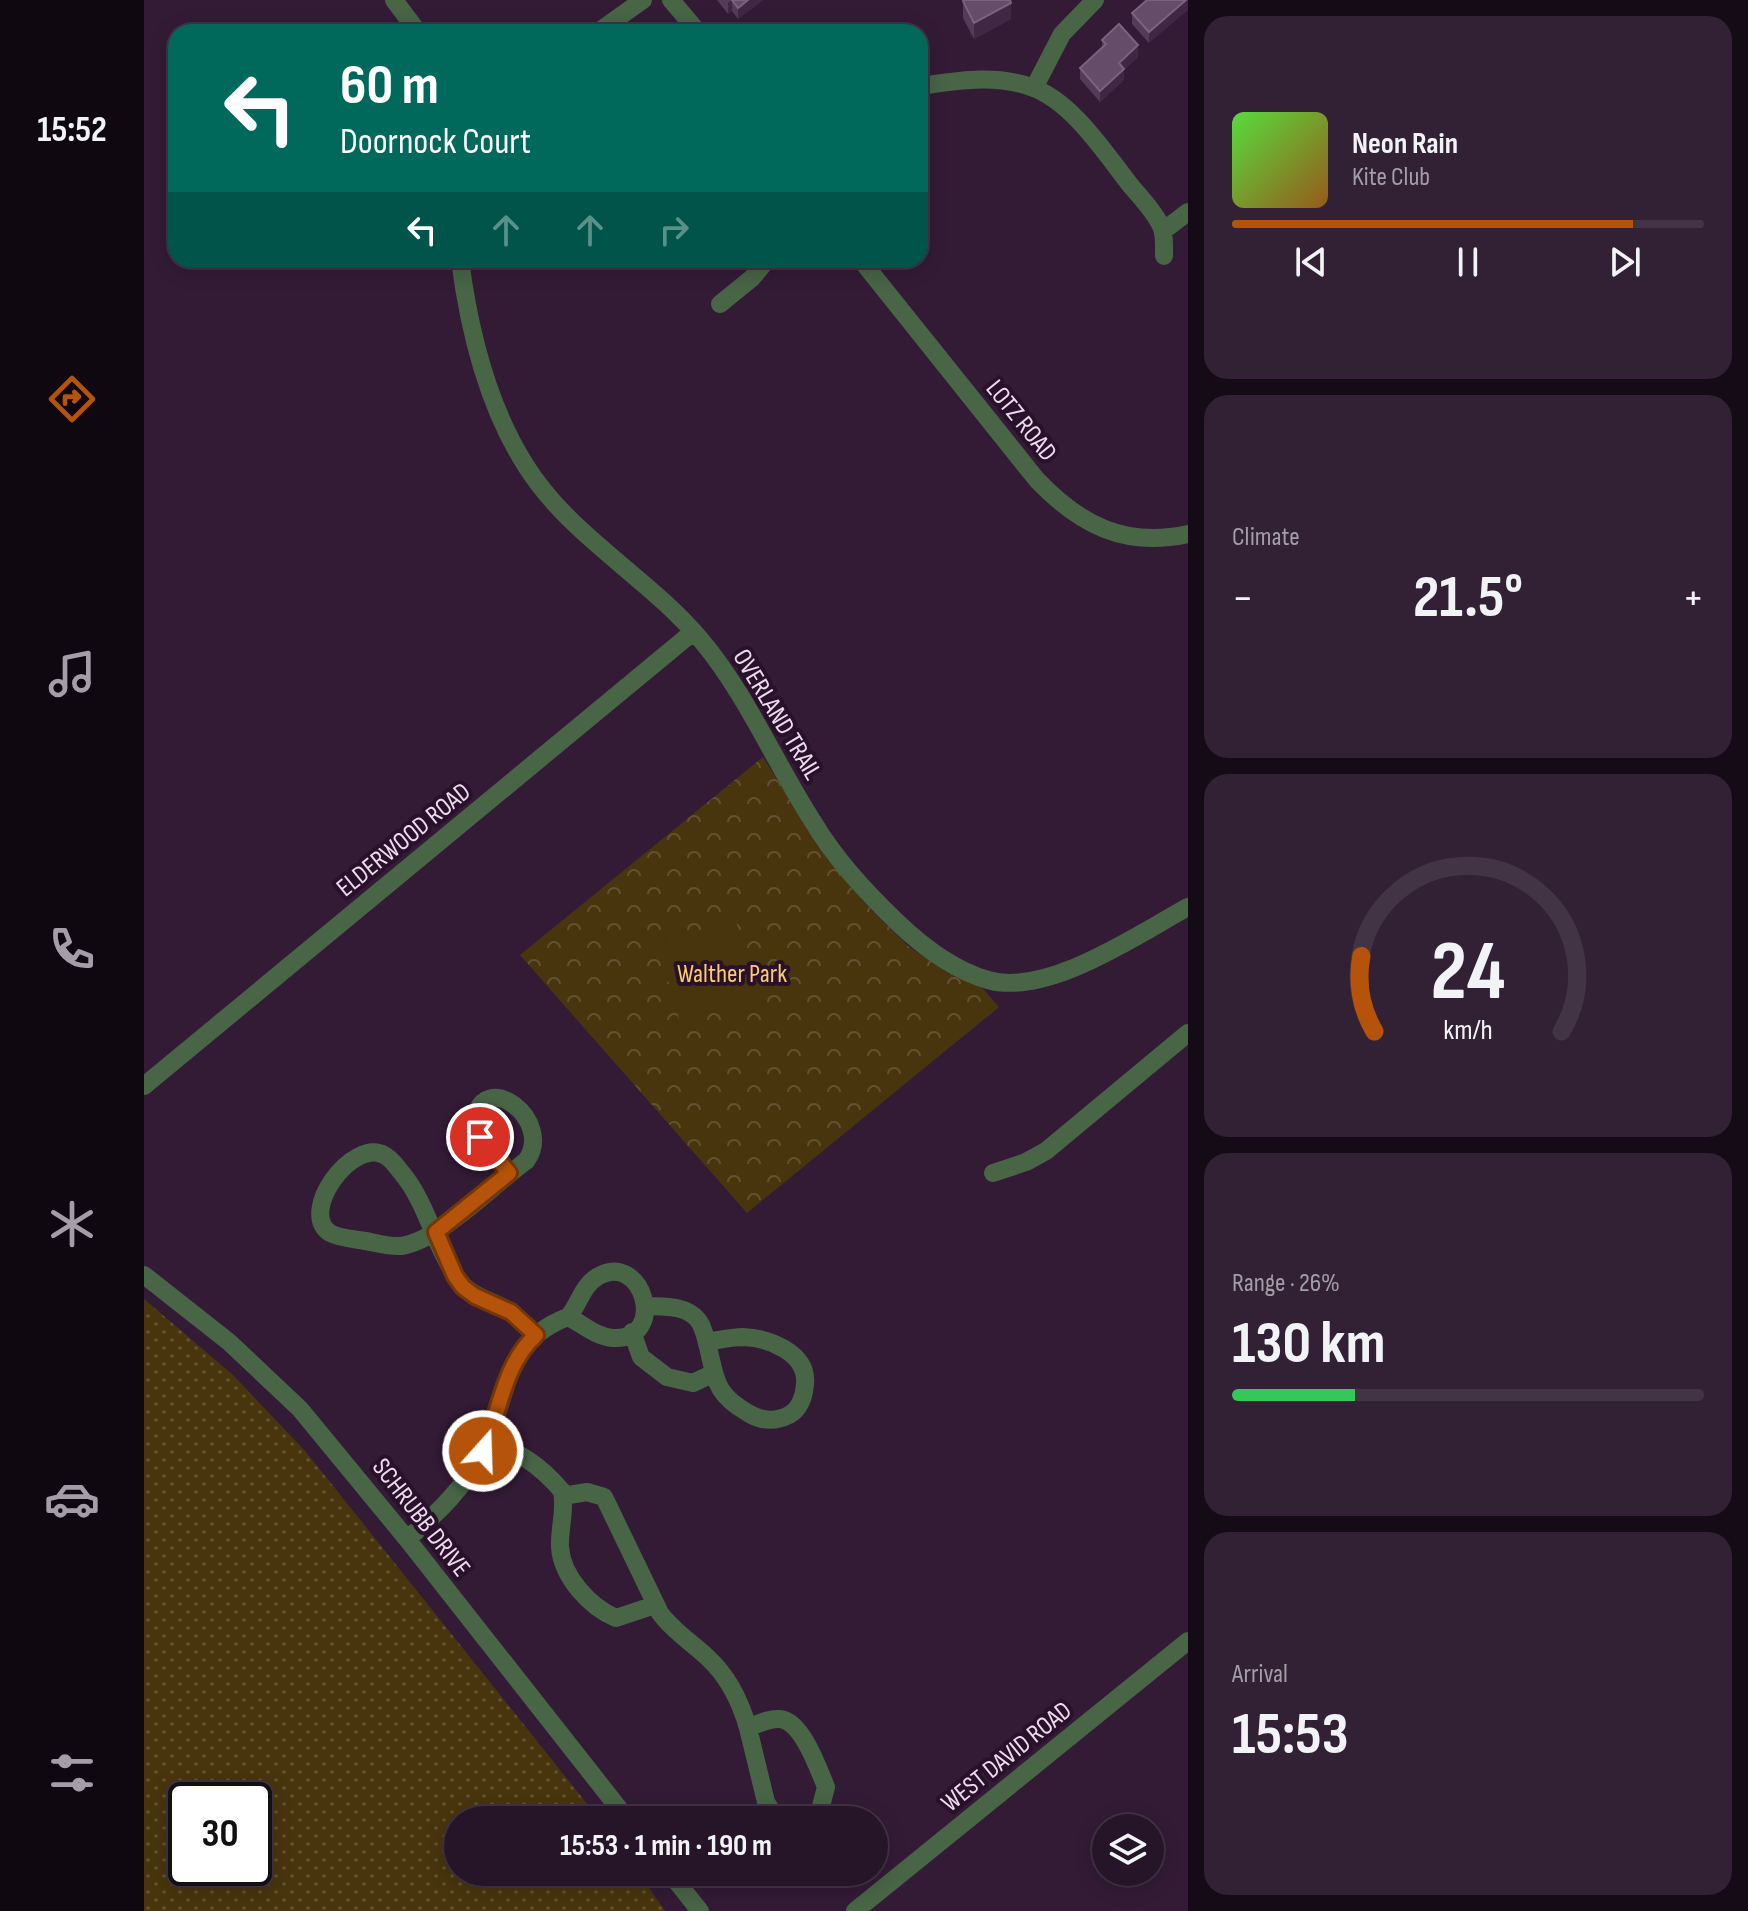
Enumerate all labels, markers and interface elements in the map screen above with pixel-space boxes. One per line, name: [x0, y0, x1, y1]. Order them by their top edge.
text: 60 m: [340, 53, 439, 120]
icon: left: [208, 56, 312, 160]
text: 15:52: [37, 109, 107, 152]
text: Doornock Court: [340, 121, 531, 164]
text: Neon Rain: [1352, 126, 1458, 162]
text: Kite Club: [1352, 162, 1430, 193]
icon: left: [400, 208, 444, 252]
icon: ahead: [484, 208, 528, 252]
icon: ahead: [568, 208, 612, 252]
icon: right: [652, 208, 696, 252]
icon: previous: [1289, 240, 1333, 284]
icon: pause: [1446, 240, 1490, 284]
icon: next: [1603, 240, 1647, 284]
icon: directions: [44, 371, 100, 427]
street label: LOTZ ROAD: [979, 374, 1063, 468]
text: Climate: [1232, 522, 1300, 553]
text: 21.5°: [1413, 562, 1523, 634]
text: −: [1232, 572, 1254, 625]
text: +: [1682, 572, 1704, 625]
street label: OVERLAND TRAIL: [726, 644, 828, 786]
icon: music: [44, 646, 100, 702]
street label: ELDERWOOD ROAD: [331, 777, 477, 904]
icon: phone: [44, 921, 100, 977]
text: 24: [1431, 922, 1505, 1022]
park label: Walther Park: [677, 959, 787, 990]
text: km/h: [1443, 1013, 1493, 1048]
pin: [446, 1103, 514, 1171]
icon: arrive: [458, 1115, 502, 1159]
icon: climate: [44, 1196, 100, 1252]
text: Range · 26%: [1232, 1268, 1340, 1299]
text: 130 km: [1232, 1308, 1385, 1380]
position arrow: [441, 1409, 525, 1493]
street label: SCHRUBB DRIVE: [365, 1453, 477, 1583]
icon: car: [44, 1471, 100, 1527]
text: Arrival: [1232, 1659, 1288, 1690]
street label: WEST DAVID ROAD: [936, 1695, 1078, 1819]
text: 15:53: [1232, 1699, 1349, 1771]
icon: filters: [44, 1745, 100, 1801]
speed limit sign: 30: [168, 1782, 272, 1886]
map controls: [1092, 1814, 1164, 1886]
button: layers: [1092, 1814, 1164, 1886]
text: 15:53 · 1 min · 190 m: [560, 1828, 772, 1864]

